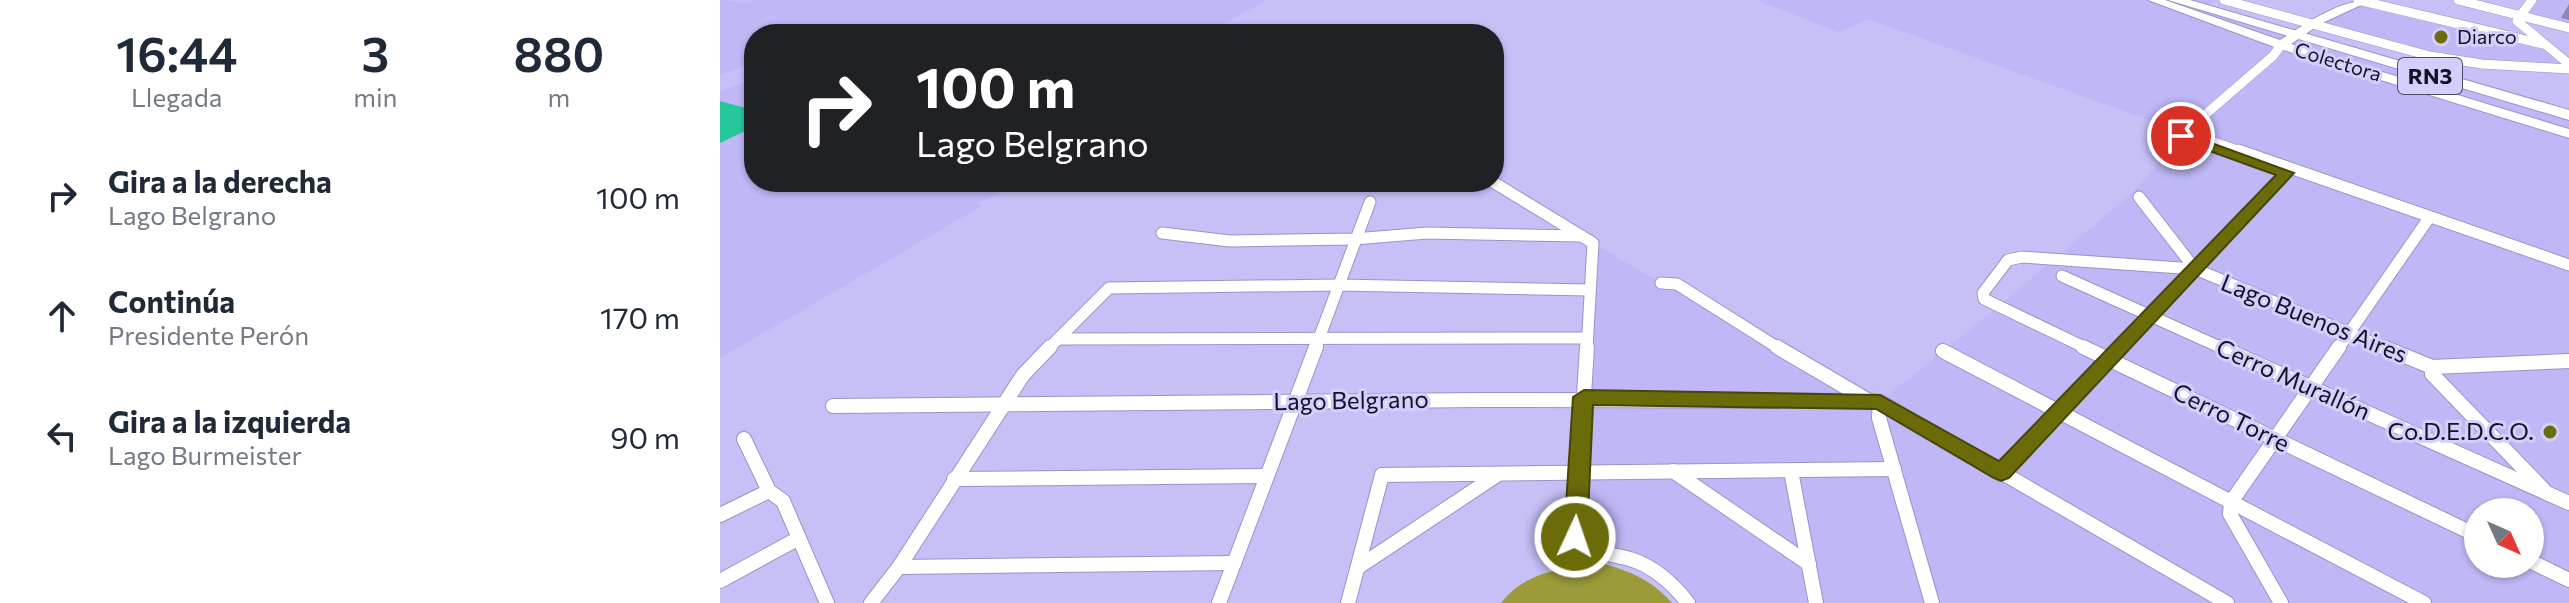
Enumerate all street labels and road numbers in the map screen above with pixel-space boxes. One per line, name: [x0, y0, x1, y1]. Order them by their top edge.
street label: Colectora: [2292, 36, 2385, 86]
road number: RN3: [2398, 58, 2462, 94]
street label: Lago Buenos Aires: [2217, 267, 2412, 368]
street label: Cerro Murallón: [2212, 332, 2375, 425]
street label: Cerro Torre: [2169, 376, 2295, 457]
street label: Lago Belgrano: [1273, 384, 1429, 415]

